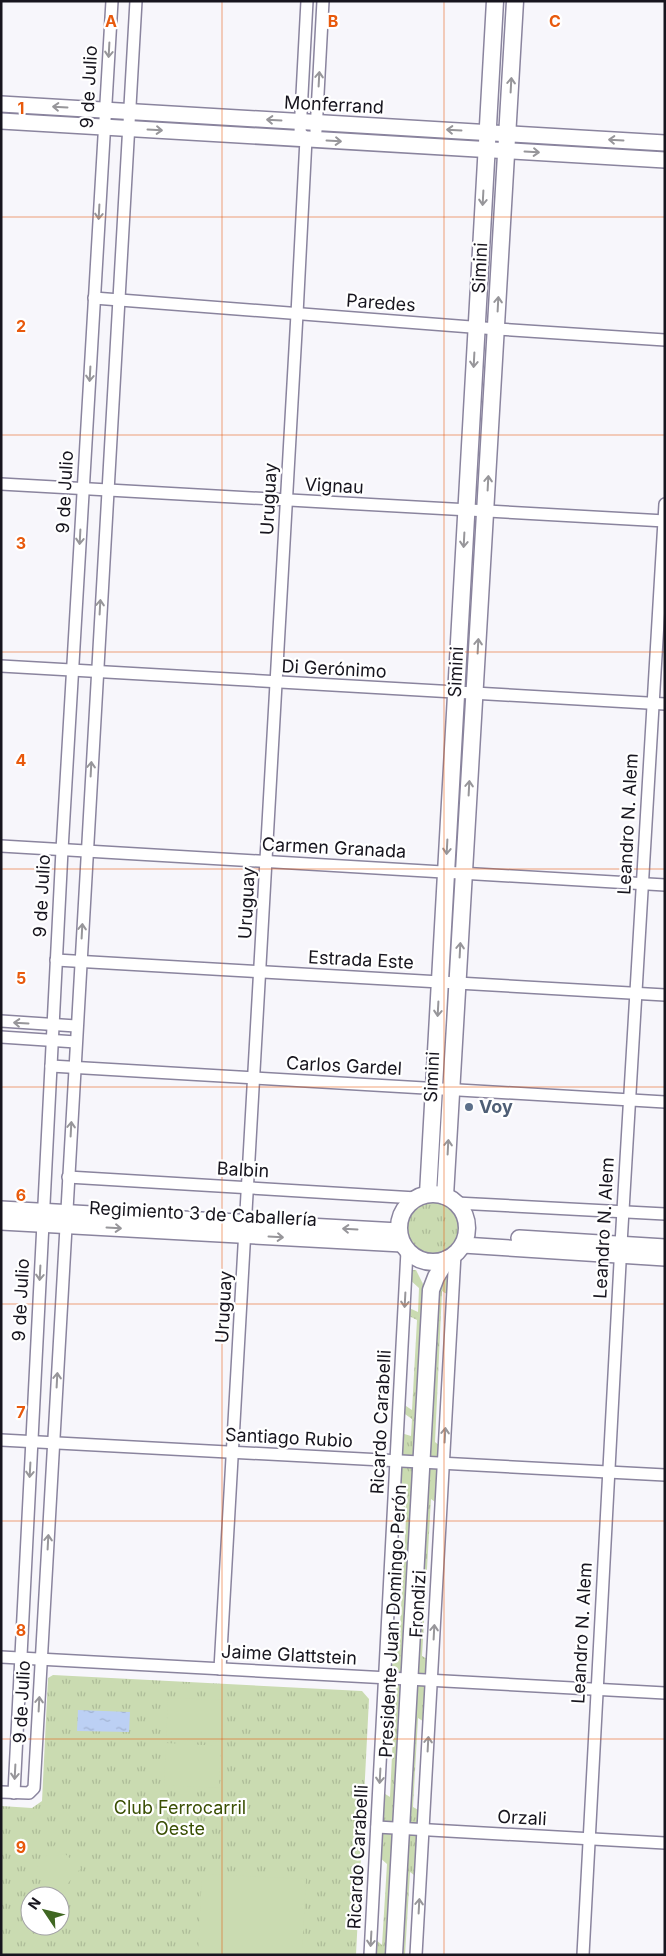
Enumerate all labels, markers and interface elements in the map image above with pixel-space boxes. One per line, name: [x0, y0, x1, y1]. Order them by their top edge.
text: A: [105, 11, 117, 31]
text: B: [328, 11, 338, 31]
text: C: [549, 11, 561, 31]
one-way arrow: [104, 42, 113, 58]
street label: 9 de Julio: [76, 45, 101, 129]
one-way arrow: [315, 71, 324, 87]
one-way arrow: [506, 77, 515, 93]
street label: Monferrand: [284, 91, 384, 118]
text: 1: [18, 98, 24, 118]
one-way arrow: [52, 103, 68, 112]
one-way arrow: [266, 115, 282, 124]
one-way arrow: [146, 126, 162, 135]
one-way arrow: [446, 126, 462, 135]
one-way arrow: [326, 136, 342, 145]
one-way arrow: [608, 136, 624, 145]
one-way arrow: [523, 148, 539, 157]
one-way arrow: [479, 190, 488, 206]
one-way arrow: [95, 204, 104, 220]
street label: Simini: [468, 242, 491, 294]
street label: Paredes: [346, 290, 416, 315]
one-way arrow: [494, 296, 503, 312]
text: 2: [16, 316, 26, 336]
one-way arrow: [470, 352, 479, 368]
one-way arrow: [85, 366, 94, 382]
street label: 9 de Julio: [52, 450, 77, 534]
street label: Uruguay: [256, 462, 281, 536]
street label: Vignau: [304, 473, 364, 498]
one-way arrow: [483, 476, 492, 492]
one-way arrow: [76, 528, 85, 544]
one-way arrow: [460, 532, 469, 548]
text: 3: [16, 533, 26, 553]
one-way arrow: [96, 599, 105, 615]
one-way arrow: [473, 638, 482, 654]
street label: Simini: [444, 646, 467, 698]
street label: Di Gerónimo: [281, 655, 387, 682]
text: 4: [16, 750, 27, 770]
street label: Leandro N. Alem: [613, 753, 642, 895]
one-way arrow: [86, 762, 95, 778]
one-way arrow: [465, 780, 474, 796]
street label: Carmen Granada: [261, 833, 407, 862]
one-way arrow: [442, 838, 452, 854]
street label: 9 de Julio: [29, 854, 54, 938]
street label: Uruguay: [234, 866, 259, 940]
one-way arrow: [77, 924, 86, 940]
one-way arrow: [455, 942, 464, 958]
street label: Estrada Este: [308, 946, 414, 973]
text: 5: [16, 968, 26, 988]
one-way arrow: [433, 1001, 442, 1017]
one-way arrow: [14, 1018, 30, 1027]
street label: Simini: [420, 1051, 443, 1103]
street label: Carlos Gardel: [286, 1052, 402, 1079]
place label: Voy: [479, 1096, 513, 1117]
marker: Voy: [463, 1101, 475, 1113]
one-way arrow: [66, 1121, 75, 1137]
one-way arrow: [444, 1140, 453, 1156]
street label: Leandro N. Alem: [589, 1157, 618, 1299]
street label: Balbin: [216, 1158, 270, 1181]
text: 6: [16, 1185, 26, 1205]
street label: Regimiento 3 de Caballería: [89, 1197, 317, 1230]
one-way arrow: [106, 1223, 122, 1232]
one-way arrow: [343, 1224, 359, 1233]
one-way arrow: [268, 1232, 284, 1241]
street label: 9 de Julio: [8, 1258, 33, 1342]
one-way arrow: [35, 1264, 44, 1280]
street label: Uruguay: [211, 1270, 236, 1344]
one-way arrow: [400, 1291, 410, 1307]
street label: Ricardo Carabelli: [366, 1349, 395, 1495]
one-way arrow: [52, 1372, 61, 1388]
text: 7: [16, 1402, 26, 1422]
street label: Santiago Rubio: [225, 1424, 353, 1451]
one-way arrow: [440, 1427, 449, 1443]
one-way arrow: [25, 1462, 34, 1478]
street label: Presidente Juan Domingo Perón: [375, 1484, 410, 1758]
one-way arrow: [43, 1534, 52, 1550]
street label: Leandro N. Alem: [567, 1562, 596, 1704]
street label: Frondizi: [405, 1570, 430, 1638]
text: 8: [16, 1620, 26, 1640]
one-way arrow: [429, 1624, 438, 1640]
street label: Jaime Glattstein: [221, 1640, 357, 1669]
street label: 9 de Julio: [9, 1660, 34, 1744]
one-way arrow: [34, 1696, 43, 1712]
one-way arrow: [423, 1736, 432, 1752]
one-way arrow: [10, 1764, 19, 1780]
one-way arrow: [375, 1768, 385, 1784]
street label: Ricardo Carabelli: [343, 1784, 372, 1930]
park label: Club Ferrocarril Oeste: [114, 1797, 246, 1839]
street label: Orzali: [497, 1806, 547, 1829]
text: 9: [16, 1837, 26, 1857]
north arrow: [20, 1886, 70, 1936]
text: N: [24, 1894, 44, 1913]
one-way arrow: [414, 1898, 423, 1914]
one-way arrow: [367, 1930, 376, 1946]

